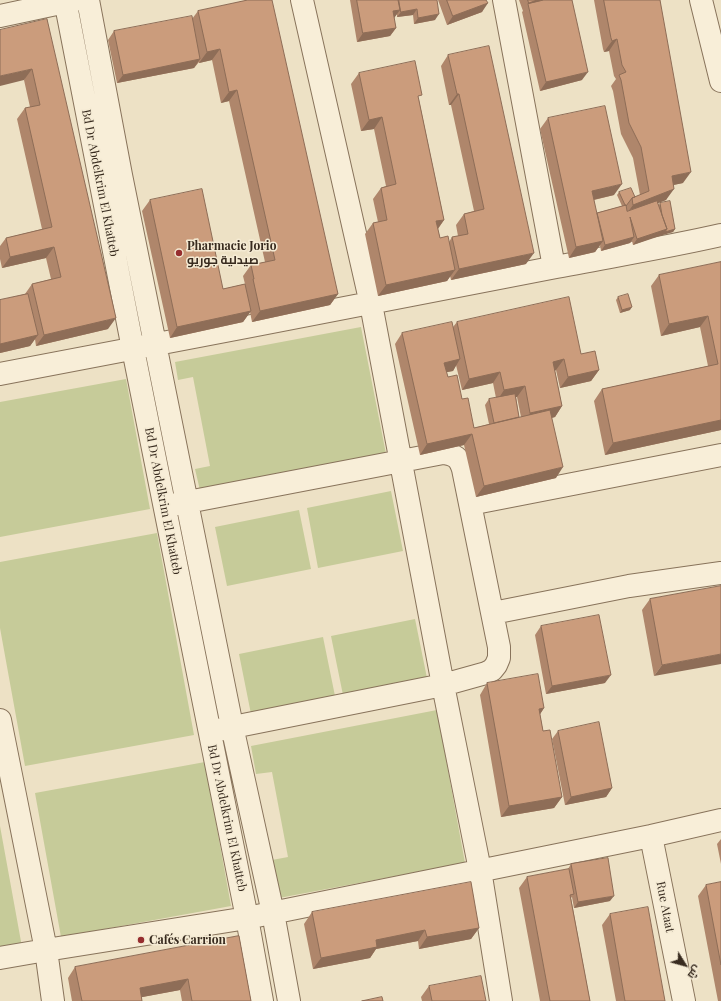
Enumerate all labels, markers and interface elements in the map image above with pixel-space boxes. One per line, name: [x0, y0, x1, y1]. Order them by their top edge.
street label: Bd Dr Abdelkrim El Khatteb: [79, 108, 121, 258]
place label: Pharmacie Jorio صيدلية جوريو: [187, 239, 276, 267]
marker: Pharmacie Jorio صيدلية جوريو: [174, 248, 184, 258]
street label: Bd Dr Abdelkrim El Khatteb: [142, 426, 184, 576]
street label: Bd Dr Abdelkrim El Khatteb: [204, 743, 250, 893]
street label: Rue Ataat: [653, 880, 677, 934]
place label: Cafés Carrion: [149, 933, 226, 947]
marker: Cafés Carrion: [136, 935, 146, 945]
north arrow: [665, 945, 705, 985]
text: ش: [685, 962, 705, 983]

